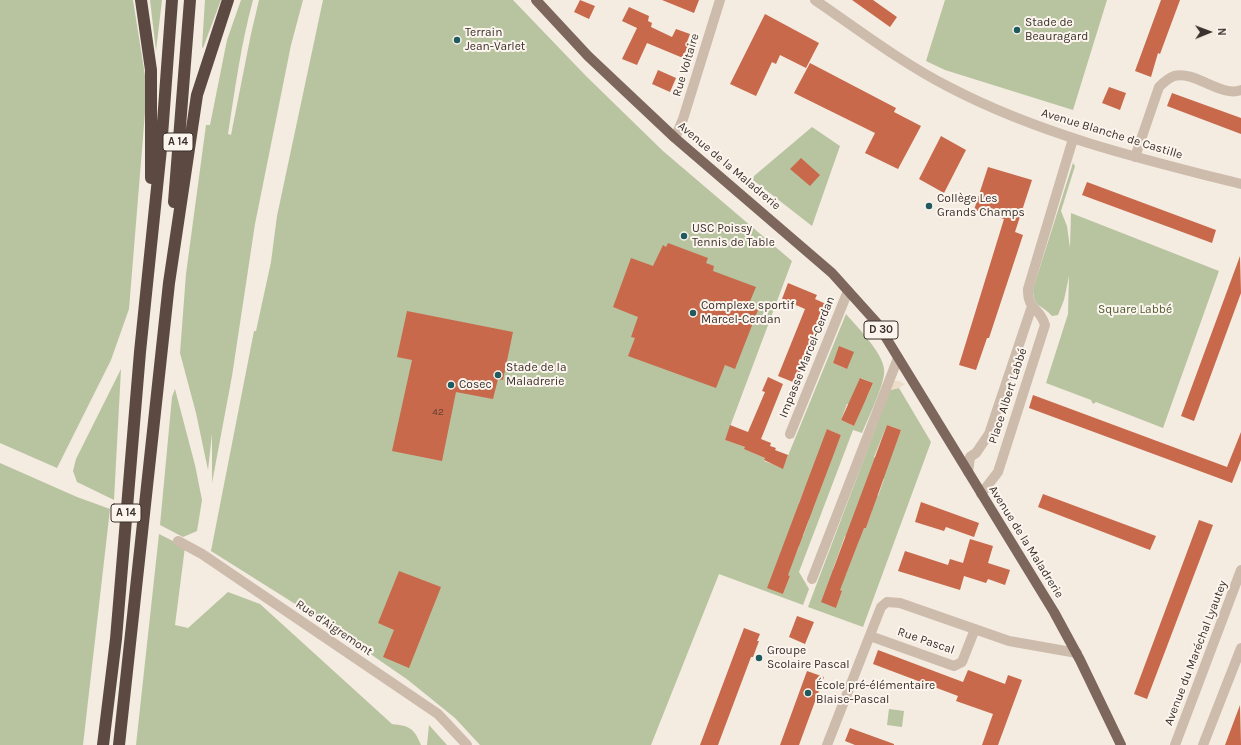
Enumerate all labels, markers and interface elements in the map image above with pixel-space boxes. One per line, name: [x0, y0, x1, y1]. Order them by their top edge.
north arrow: [1189, 12, 1229, 52]
place label: Stade de Beauragard: [1025, 16, 1088, 44]
marker: Stade de Beauragard: [1012, 25, 1022, 35]
place label: Terrain Jean-Varlet: [465, 26, 525, 54]
text: N: [1215, 28, 1228, 36]
street label: Rue Voltaire: [670, 32, 702, 98]
marker: Terrain Jean-Varlet: [452, 35, 462, 45]
street label: Avenue Blanche de Castille: [1040, 106, 1184, 162]
street label: Avenue de la Maladrerie: [675, 119, 783, 213]
road number: A 14: [163, 133, 193, 151]
place label: Collège Les Grands Champs: [937, 192, 1025, 220]
marker: Collège Les Grands Champs: [924, 201, 934, 211]
place label: USC Poissy Tennis de Table: [692, 222, 775, 250]
marker: USC Poissy Tennis de Table: [679, 231, 689, 241]
street label: Impasse Marcel-Cerdan: [776, 294, 838, 420]
place label: Complexe sportif Marcel-Cerdan: [701, 299, 794, 327]
park label: Square Labbé: [1098, 303, 1172, 317]
marker: Complexe sportif Marcel-Cerdan: [688, 308, 698, 318]
road number: D 30: [864, 321, 898, 339]
street label: Place Albert Labbé: [986, 346, 1030, 446]
place label: Stade de la Maladrerie: [506, 361, 567, 389]
marker: Stade de la Maladrerie: [493, 370, 503, 380]
place label: Cosec: [459, 378, 492, 392]
marker: Cosec: [446, 380, 456, 390]
house number: 42: [432, 406, 444, 418]
street label: Avenue de la Maladrerie: [986, 483, 1066, 601]
road number: A 14: [111, 504, 141, 522]
street label: Avenue du Maréchal Lyautey: [1162, 578, 1230, 728]
street label: Rue d'Aigremont: [293, 597, 375, 659]
street label: Rue Pascal: [896, 625, 956, 657]
place label: Groupe Scolaire Pascal: [767, 644, 850, 672]
marker: Groupe Scolaire Pascal: [754, 653, 764, 663]
place label: École pré-élémentaire Blaise-Pascal: [816, 679, 935, 707]
marker: École pré-élémentaire Blaise-Pascal: [803, 688, 813, 698]

